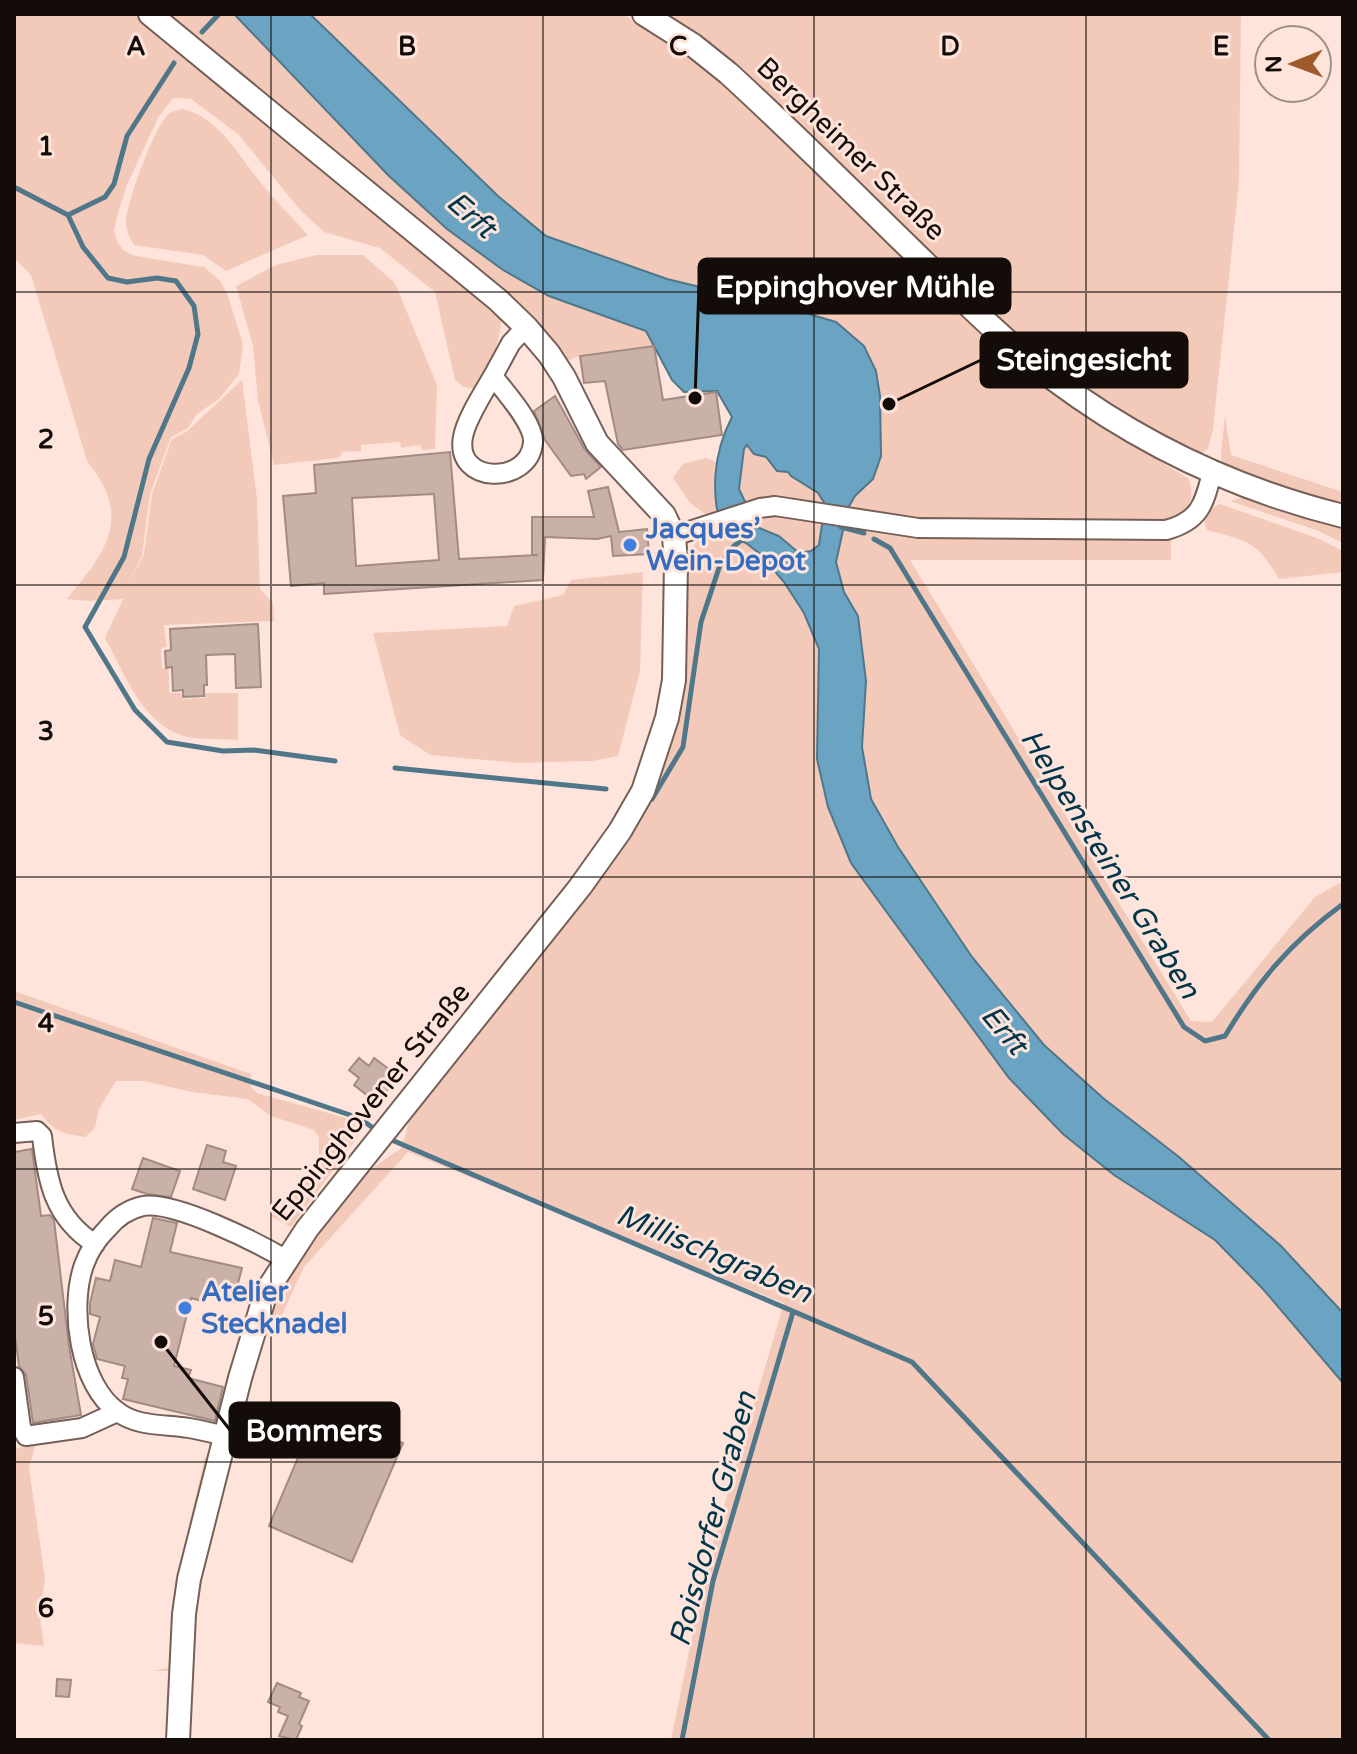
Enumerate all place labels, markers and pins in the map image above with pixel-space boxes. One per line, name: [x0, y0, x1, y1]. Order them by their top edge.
callout: Eppinghover Mühle: [699, 259, 1010, 313]
callout: Steingesicht: [981, 333, 1187, 387]
place label: Jacques’ Wein-Depot: [645, 512, 806, 578]
marker: Jacques’ Wein-Depot: [621, 536, 639, 554]
place label: Atelier Stecknadel: [201, 1275, 347, 1341]
marker: Atelier Stecknadel: [176, 1299, 194, 1317]
callout: Bommers: [230, 1403, 399, 1457]

